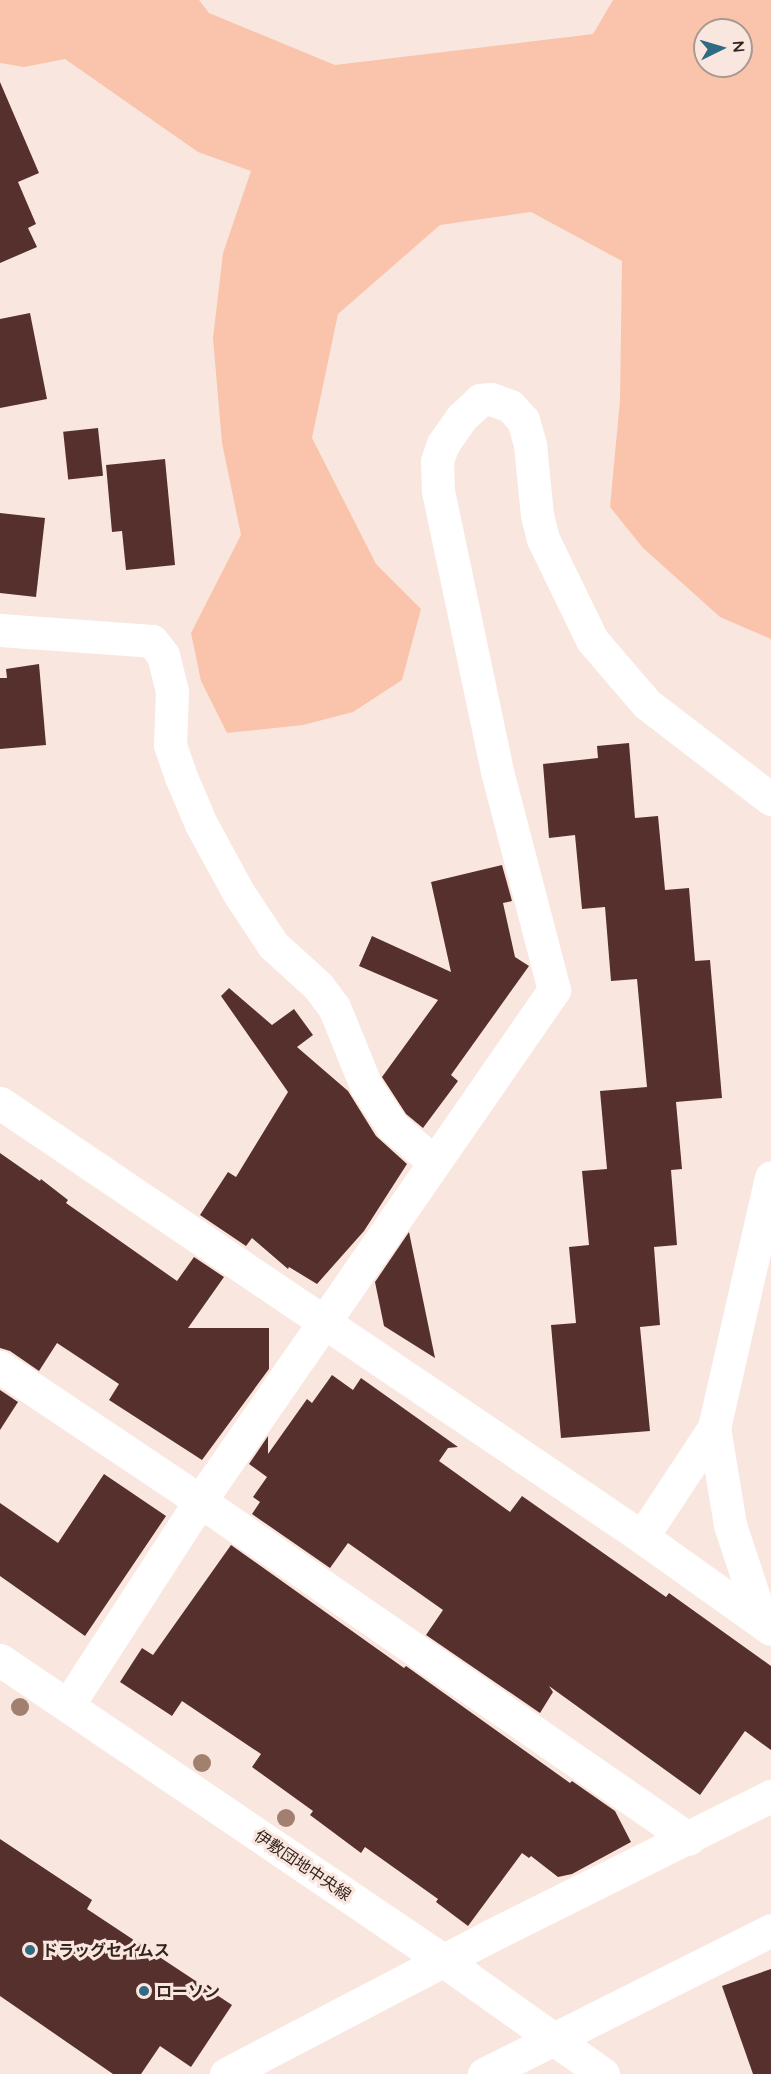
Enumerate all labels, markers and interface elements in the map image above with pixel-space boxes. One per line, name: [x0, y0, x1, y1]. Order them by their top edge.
north arrow: [693, 18, 753, 78]
text: N: [728, 40, 749, 53]
street label: 伊敷団地中央線: [251, 1826, 355, 1904]
place label: ドラッグセイムス: [42, 1940, 170, 1960]
marker: ドラッグセイムス: [23, 1943, 37, 1957]
place label: ローソン: [156, 1981, 220, 2001]
marker: ローソン: [137, 1984, 151, 1998]

